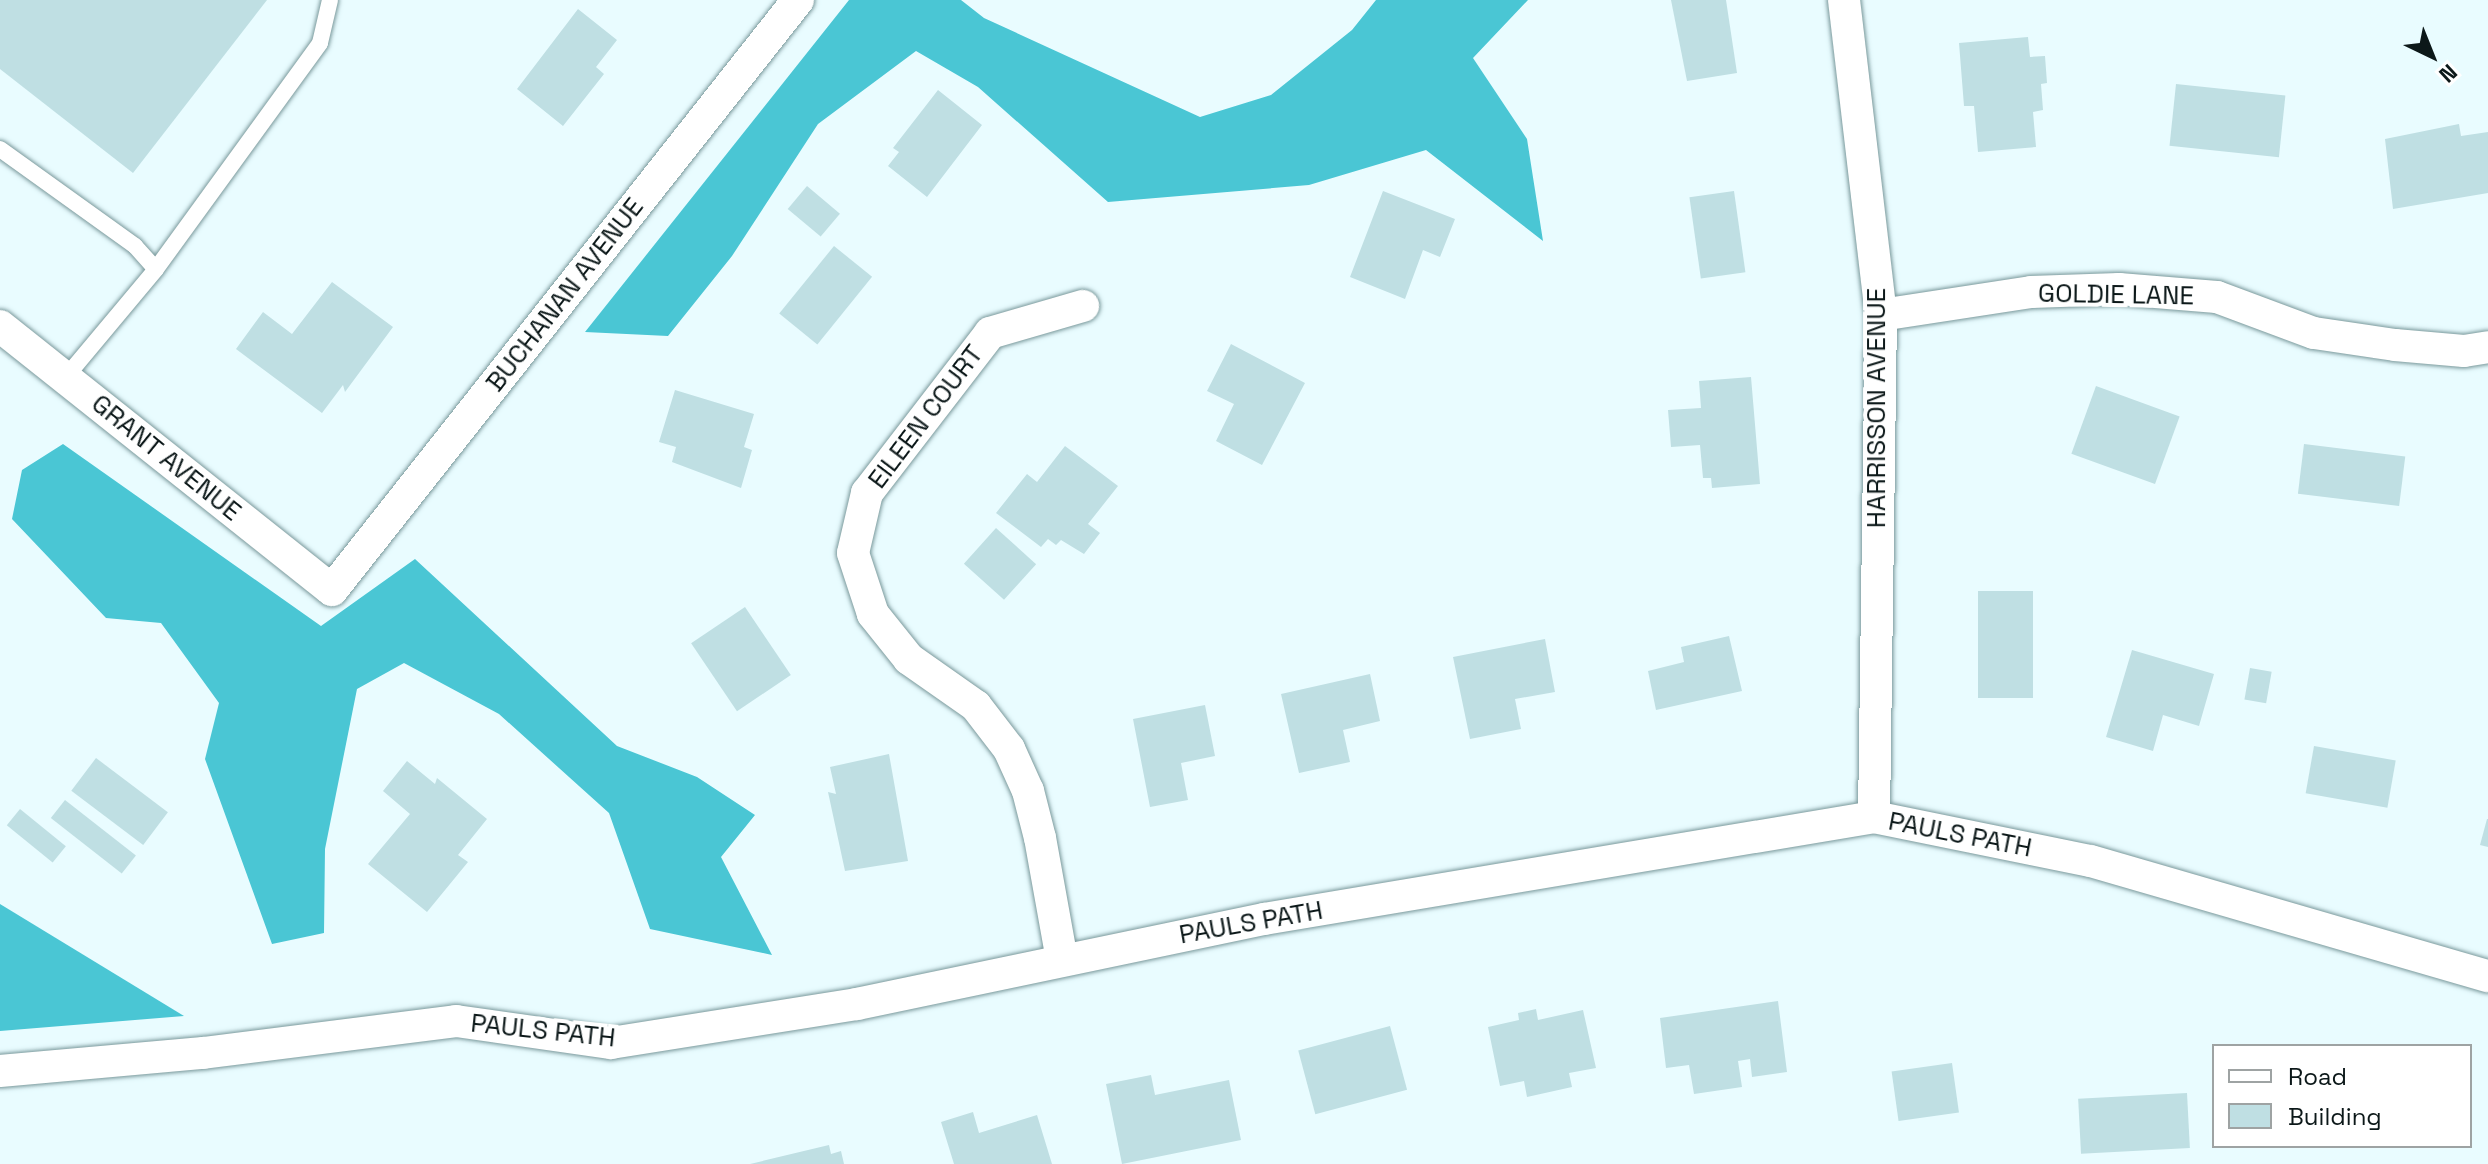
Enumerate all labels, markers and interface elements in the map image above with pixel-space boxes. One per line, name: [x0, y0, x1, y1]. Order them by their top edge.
north arrow: [2392, 16, 2472, 96]
text: N: [2433, 58, 2463, 89]
street label: BUCHANAN AVENUE: [480, 192, 650, 398]
street label: GOLDIE LANE: [2038, 278, 2194, 312]
street label: HARRISSON AVENUE: [1861, 288, 1893, 528]
street label: EILEEN COURT: [862, 339, 990, 495]
street label: GRANT AVENUE: [85, 388, 247, 528]
street label: PAULS PATH: [1886, 806, 2034, 864]
street label: PAULS PATH: [1177, 895, 1325, 951]
street label: PAULS PATH: [469, 1008, 617, 1054]
legend: [2212, 1044, 2472, 1148]
text: Road: [2288, 1061, 2347, 1092]
text: Building: [2288, 1101, 2382, 1132]

